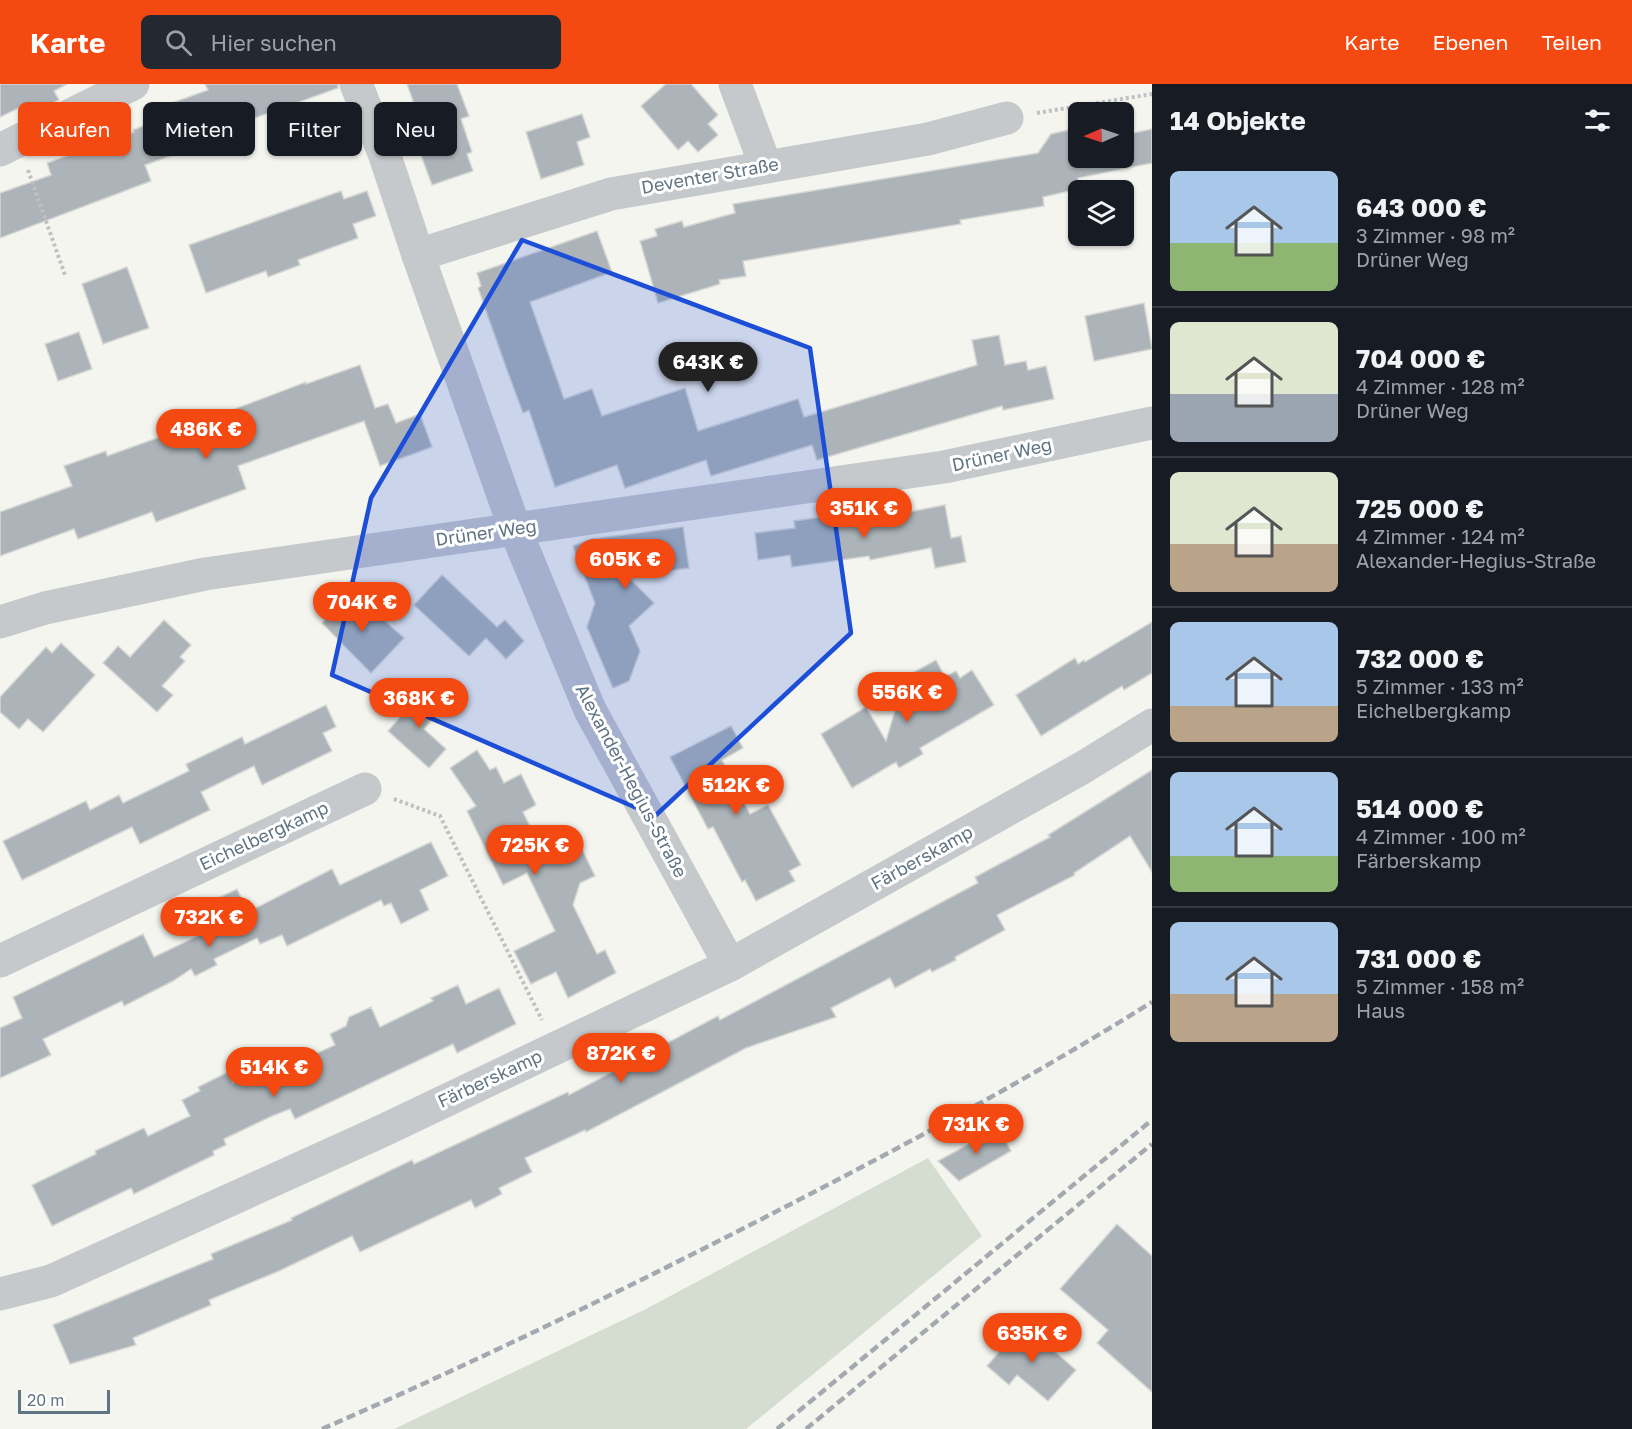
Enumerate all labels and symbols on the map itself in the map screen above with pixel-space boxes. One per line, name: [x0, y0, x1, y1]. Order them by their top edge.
north arrow: [1068, 102, 1134, 168]
street label: Deventer Straße: [639, 152, 780, 198]
pin: 643K €: [659, 342, 757, 393]
pin: 486K €: [157, 409, 255, 460]
street label: Drüner Weg: [950, 433, 1054, 475]
pin: 351K €: [815, 488, 913, 539]
street label: Drüner Weg: [434, 514, 538, 550]
pin: 605K €: [576, 539, 674, 590]
pin: 704K €: [313, 582, 411, 633]
pin: 556K €: [858, 672, 956, 723]
pin: 368K €: [370, 678, 468, 729]
street label: Alexander-Hegius-Straße: [571, 680, 692, 881]
pin: 512K €: [687, 765, 785, 816]
street label: Eichelbergkamp: [196, 796, 331, 875]
street label: Färberskamp: [867, 820, 976, 894]
pin: 725K €: [486, 825, 584, 876]
pin: 732K €: [160, 897, 258, 948]
pin: 872K €: [572, 1033, 670, 1084]
street label: Färberskamp: [434, 1044, 545, 1112]
pin: 514K €: [225, 1047, 323, 1098]
pin: 731K €: [927, 1104, 1025, 1155]
pin: 635K €: [983, 1313, 1081, 1364]
scale bar: [18, 1387, 110, 1414]

